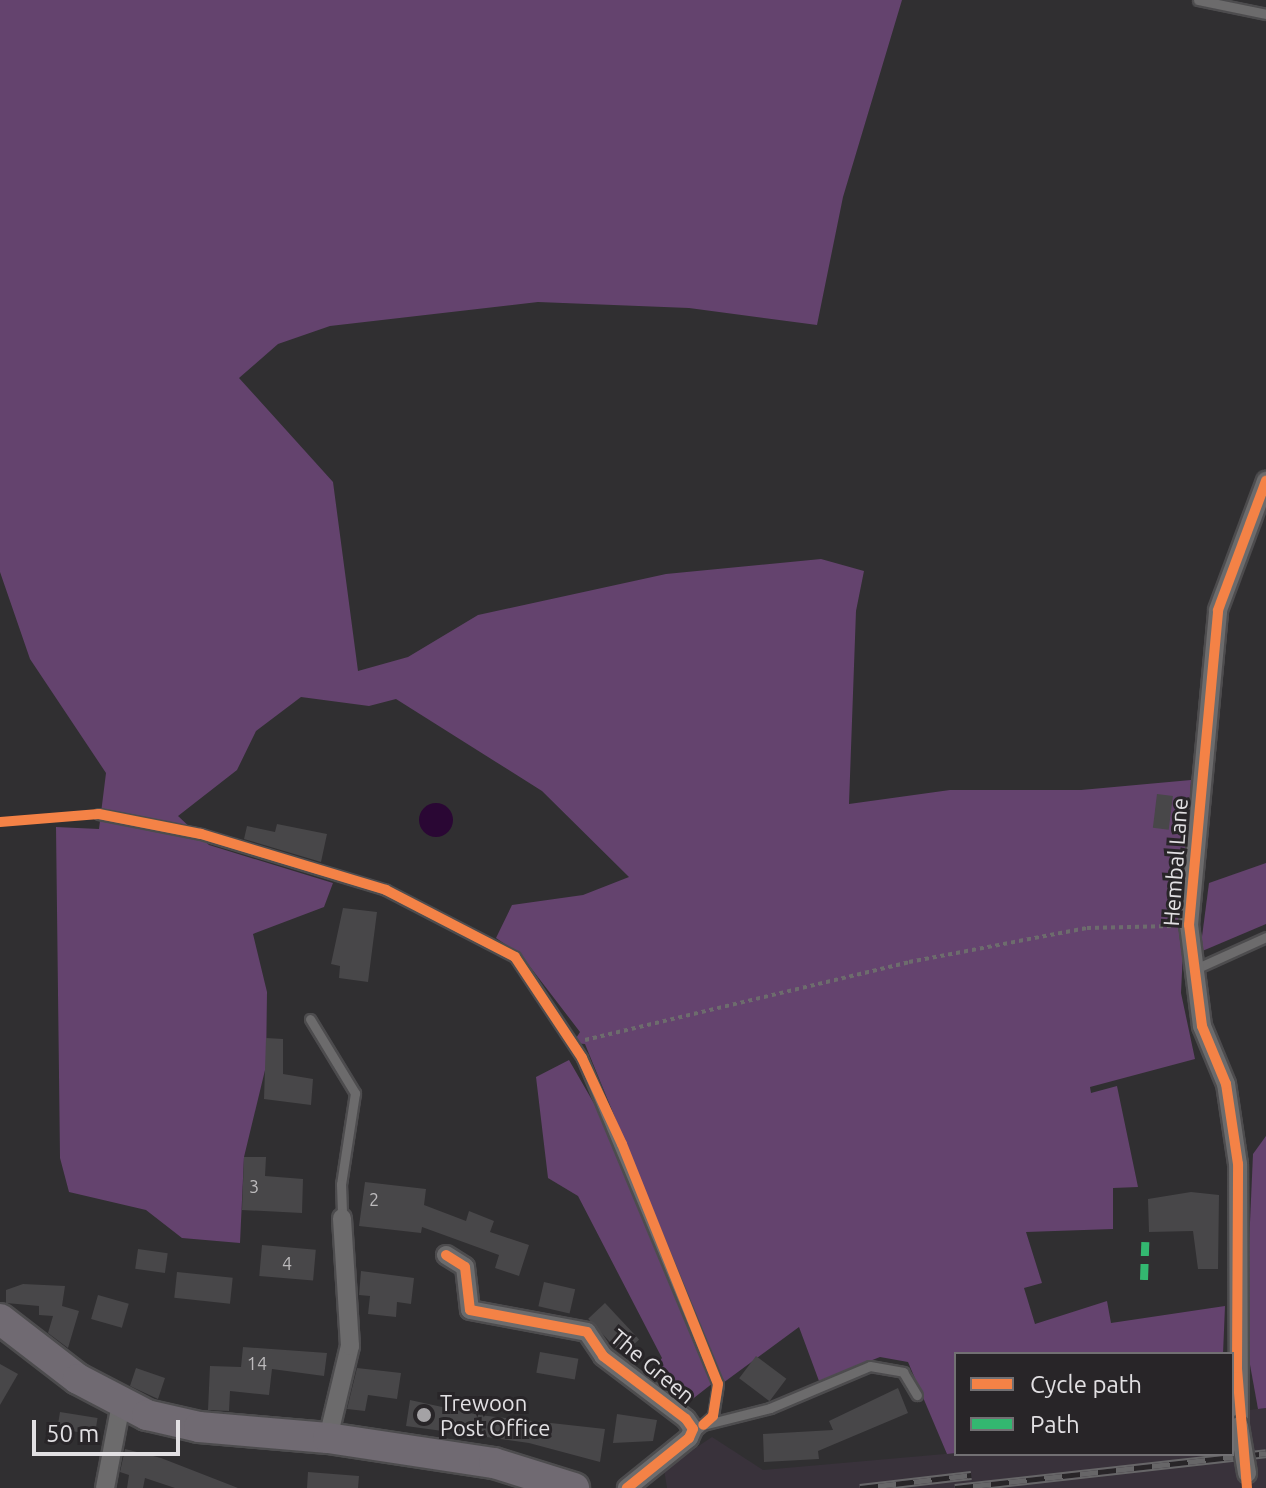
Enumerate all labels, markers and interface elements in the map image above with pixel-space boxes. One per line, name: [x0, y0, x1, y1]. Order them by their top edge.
street label: Hembal Lane: [1157, 797, 1193, 927]
house number: 3: [249, 1175, 259, 1197]
house number: 2: [369, 1188, 379, 1210]
house number: 4: [282, 1252, 292, 1274]
street label: The Green: [606, 1323, 700, 1409]
house number: 14: [247, 1352, 267, 1374]
legend: [954, 1352, 1234, 1456]
text: Cycle path: [1030, 1371, 1142, 1398]
place label: Trewoon Post Office: [440, 1389, 551, 1440]
scale bar: [36, 1404, 184, 1454]
marker: Trewoon Post Office: [415, 1406, 433, 1424]
text: Path: [1030, 1411, 1080, 1438]
text: 50 m: [46, 1420, 99, 1447]

